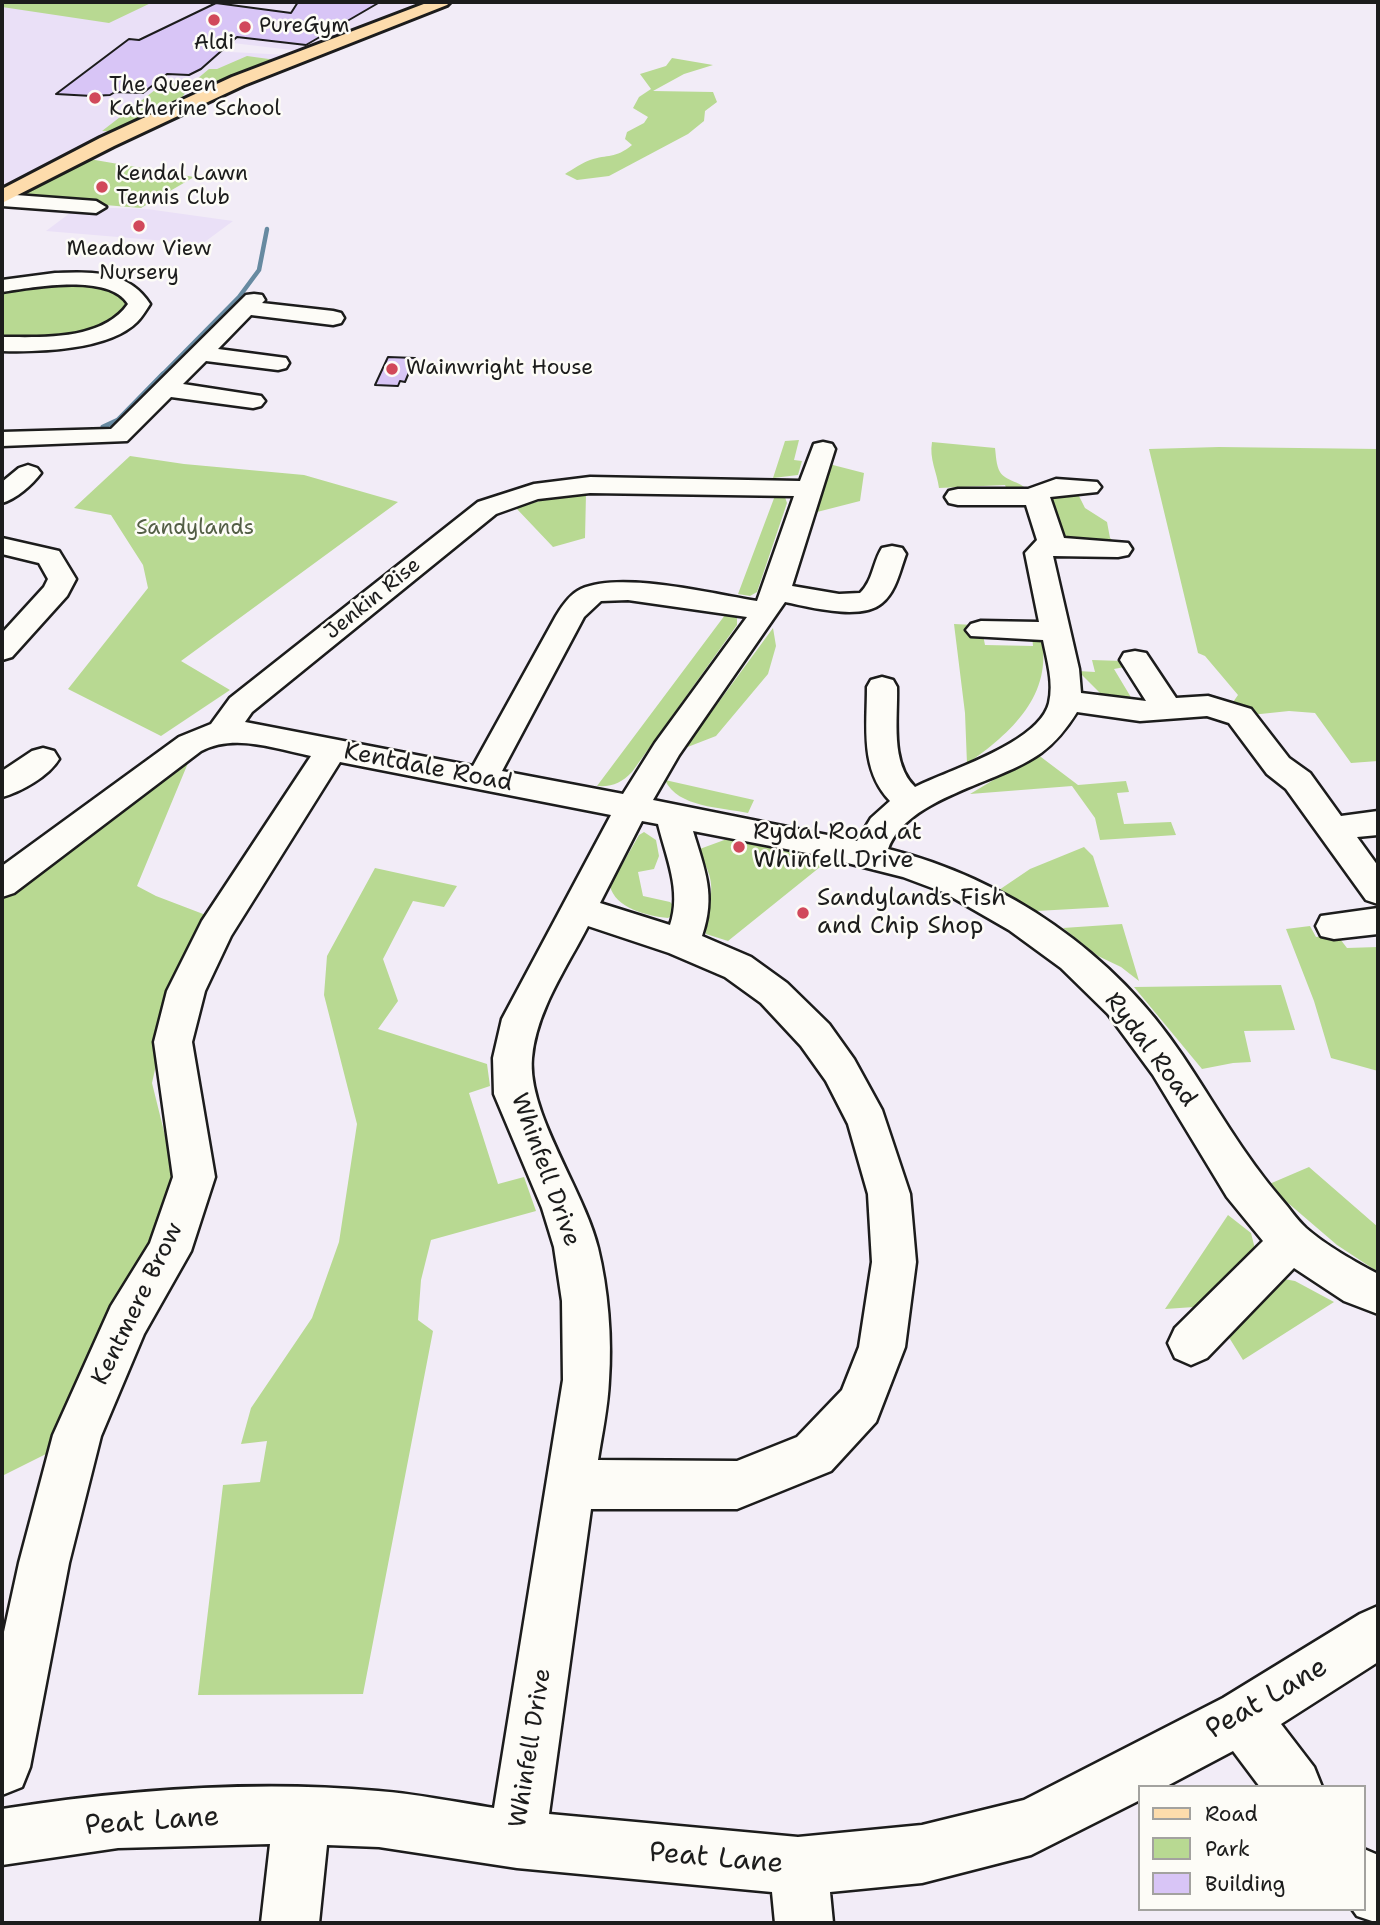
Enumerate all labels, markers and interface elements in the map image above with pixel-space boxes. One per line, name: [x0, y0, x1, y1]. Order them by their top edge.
marker: Aldi: [206, 12, 222, 28]
place label: PureGym: [259, 14, 349, 40]
marker: PureGym: [237, 19, 253, 35]
place label: Aldi: [194, 31, 234, 57]
place label: The Queen Katherine School: [109, 73, 281, 123]
marker: The Queen Katherine School: [87, 90, 103, 106]
place label: Kendal Lawn Tennis Club: [116, 162, 248, 212]
marker: Kendal Lawn Tennis Club: [94, 179, 110, 195]
marker: Meadow View Nursery: [131, 218, 147, 234]
place label: Meadow View Nursery: [66, 237, 212, 287]
place label: Wainwright House: [406, 356, 593, 382]
marker: Wainwright House: [384, 361, 400, 377]
park label: Sandylands: [136, 516, 254, 542]
street label: Jenkin Rise: [320, 553, 426, 645]
street label: Kentdale Road: [341, 738, 515, 798]
place label: Rydal Road at Whinfell Drive: [753, 819, 922, 875]
marker: Rydal Road at Whinfell Drive: [731, 839, 747, 855]
place label: Sandylands Fish and Chip Shop: [817, 885, 1006, 941]
marker: Sandylands Fish and Chip Shop: [795, 905, 811, 921]
street label: Rydal Road: [1098, 987, 1202, 1113]
street label: Whinfell Drive: [504, 1089, 586, 1251]
street label: Kentmere Brow: [86, 1218, 190, 1390]
street label: Peat Lane: [1200, 1651, 1334, 1747]
street label: Whinfell Drive: [504, 1666, 558, 1830]
legend: [1138, 1785, 1366, 1911]
text: Road: [1205, 1800, 1258, 1828]
street label: Peat Lane: [84, 1801, 220, 1843]
text: Park: [1205, 1835, 1250, 1863]
street label: Peat Lane: [647, 1836, 785, 1882]
text: Building: [1205, 1870, 1285, 1898]

